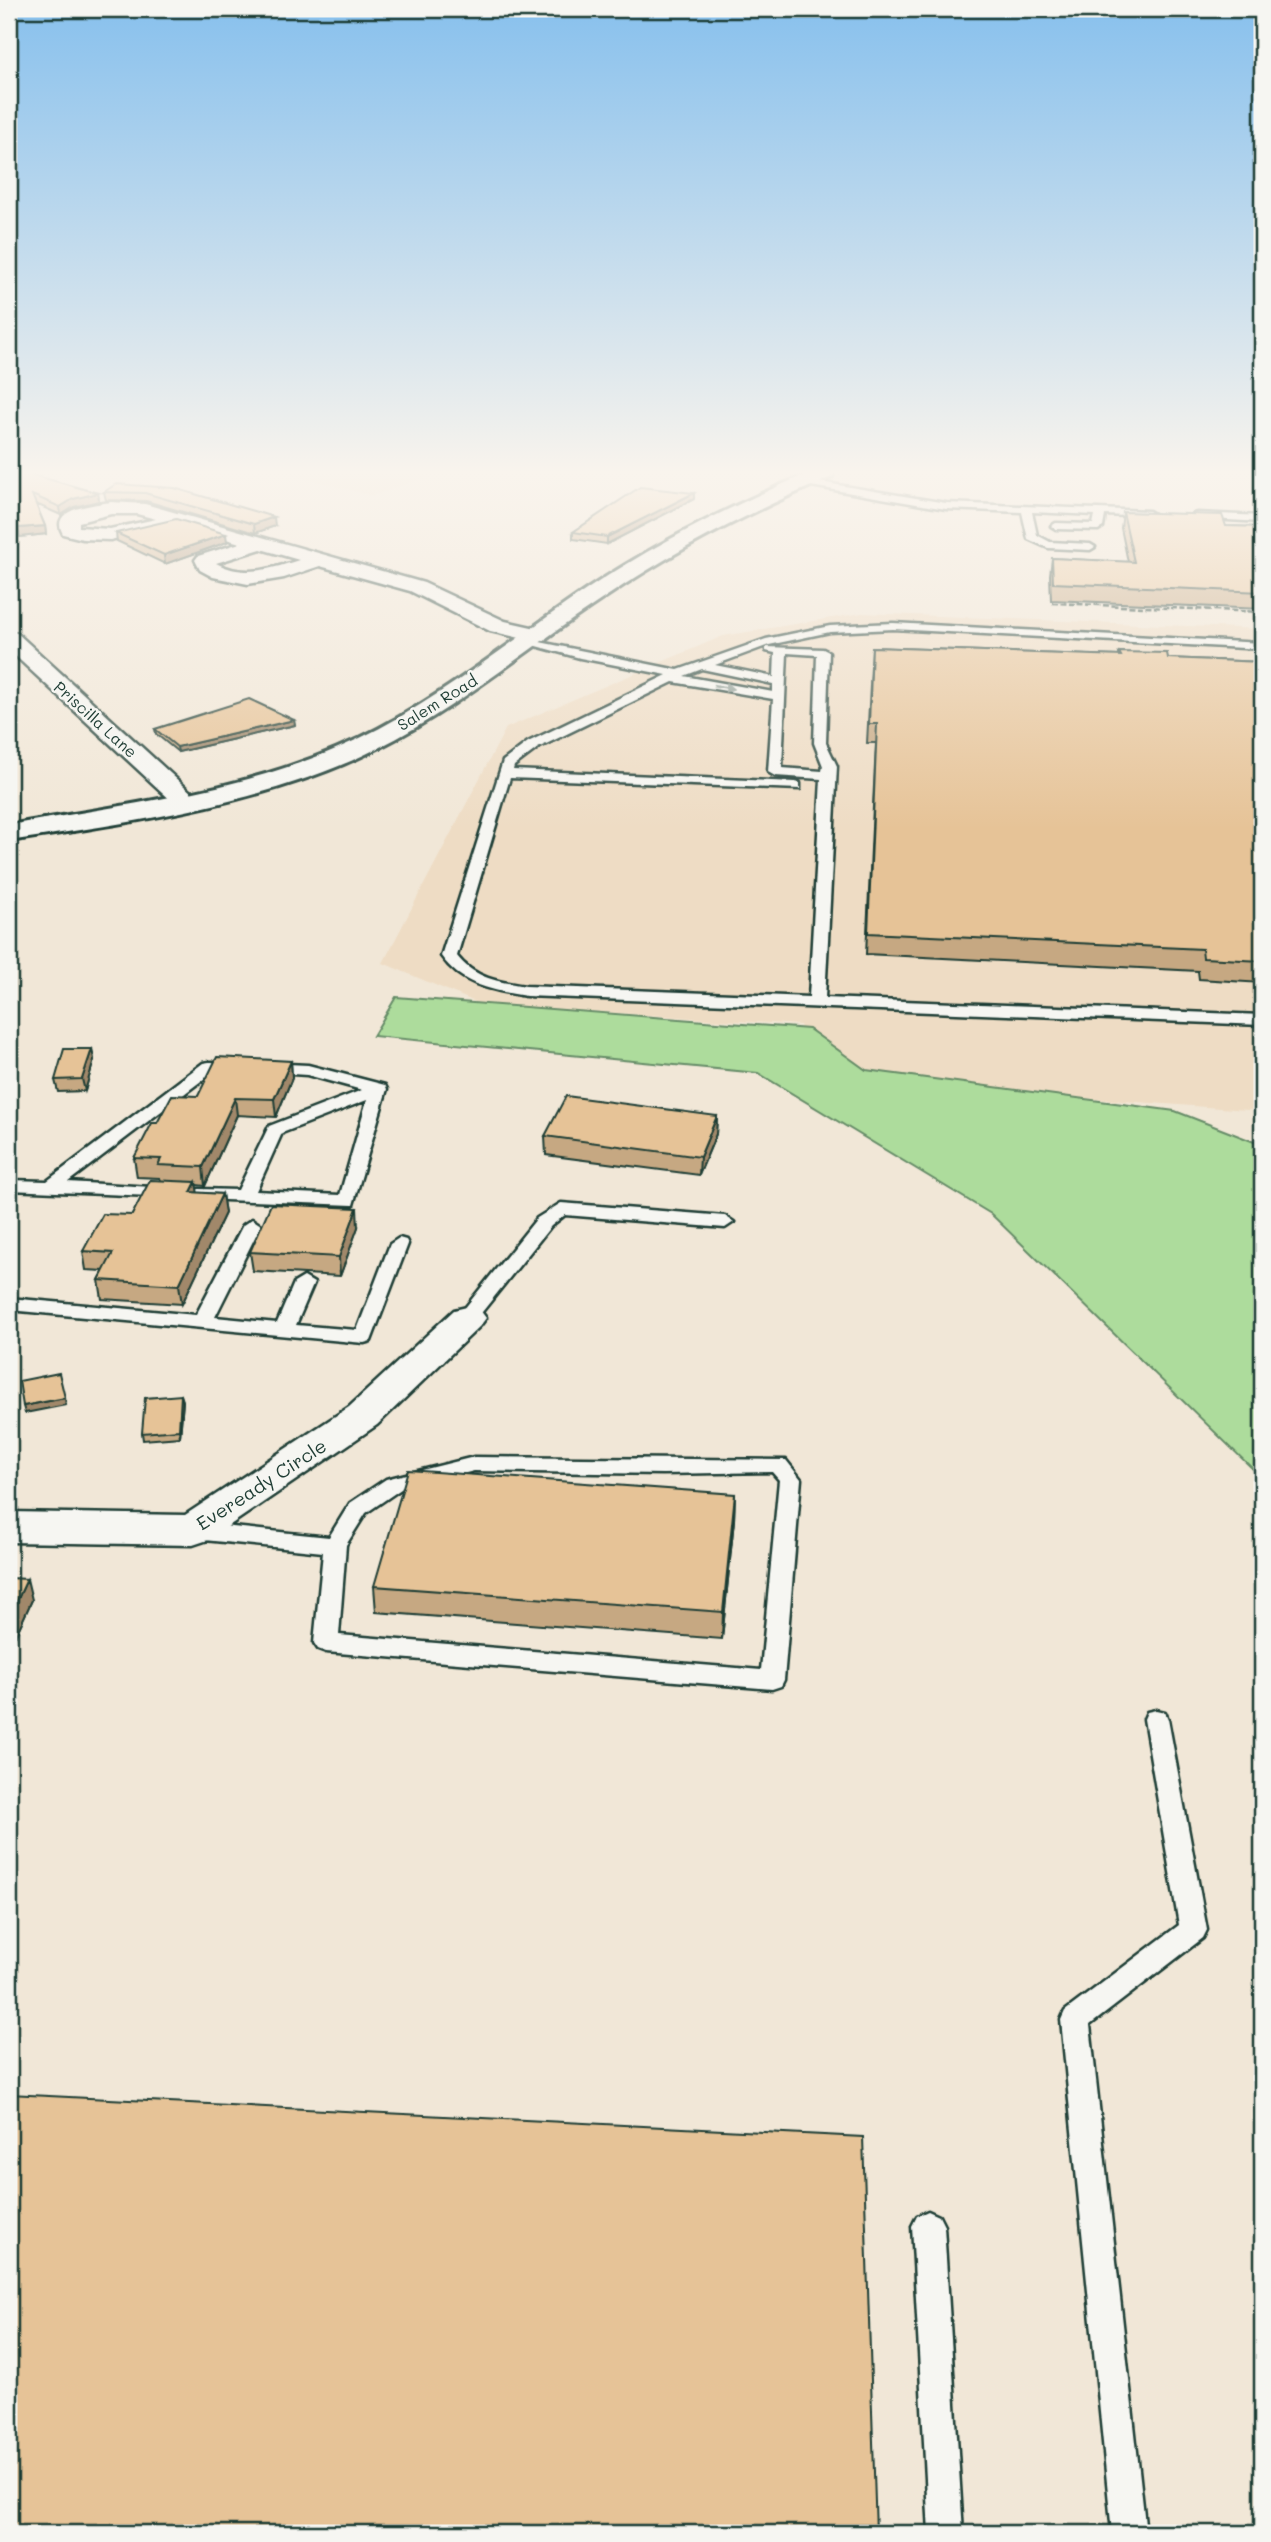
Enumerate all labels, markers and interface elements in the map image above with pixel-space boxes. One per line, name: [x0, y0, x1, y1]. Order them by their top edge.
street label: Salem Road: [393, 669, 481, 735]
street label: Priscilla Lane: [50, 676, 142, 762]
one-way arrow: [713, 682, 735, 693]
street label: Eveready Circle: [191, 1433, 331, 1535]

